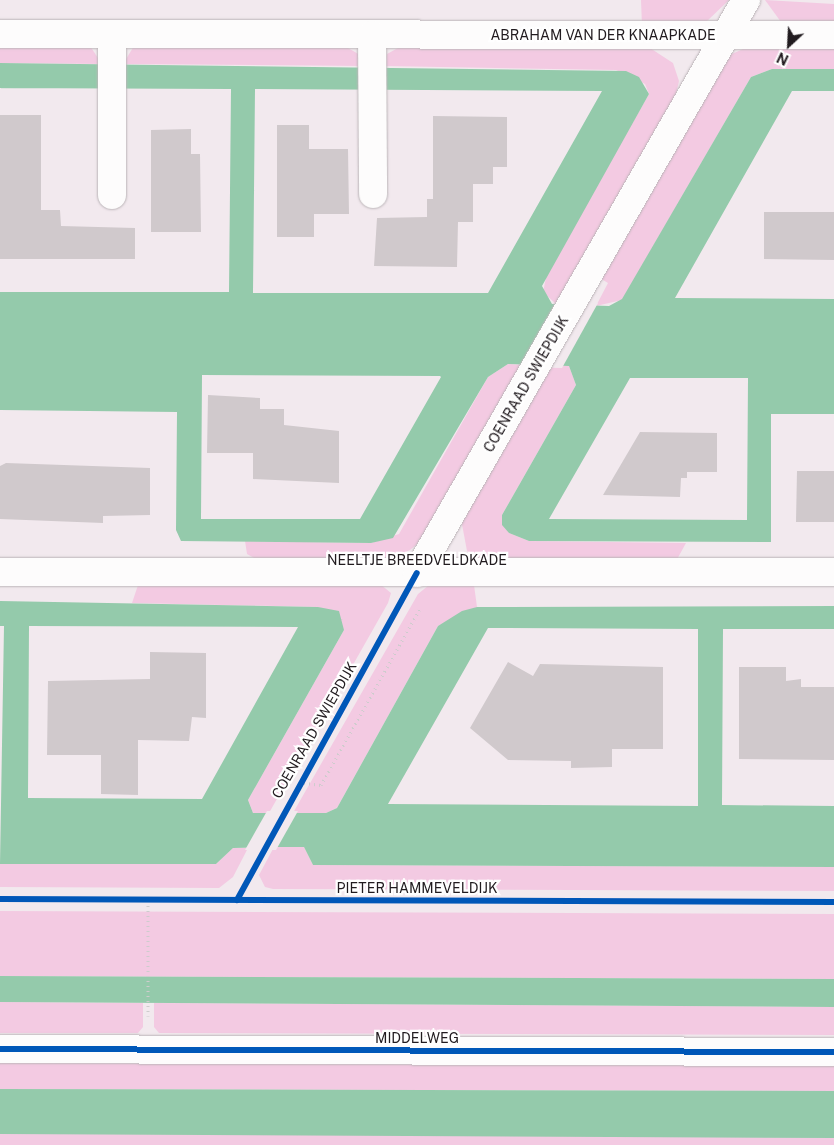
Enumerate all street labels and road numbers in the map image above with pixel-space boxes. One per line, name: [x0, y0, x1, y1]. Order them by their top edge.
street label: ABRAHAM VAN DER KNAAPKADE: [490, 27, 716, 43]
street label: COENRAAD SWIEPDIJK: [480, 313, 572, 455]
street label: NEELTJE BREEDVELDKADE: [327, 552, 507, 568]
street label: COENRAAD SWIEPDIJK: [268, 659, 360, 801]
street label: PIETER HAMMEVELDIJK: [337, 880, 497, 896]
street label: MIDDELWEG: [375, 1030, 459, 1046]

